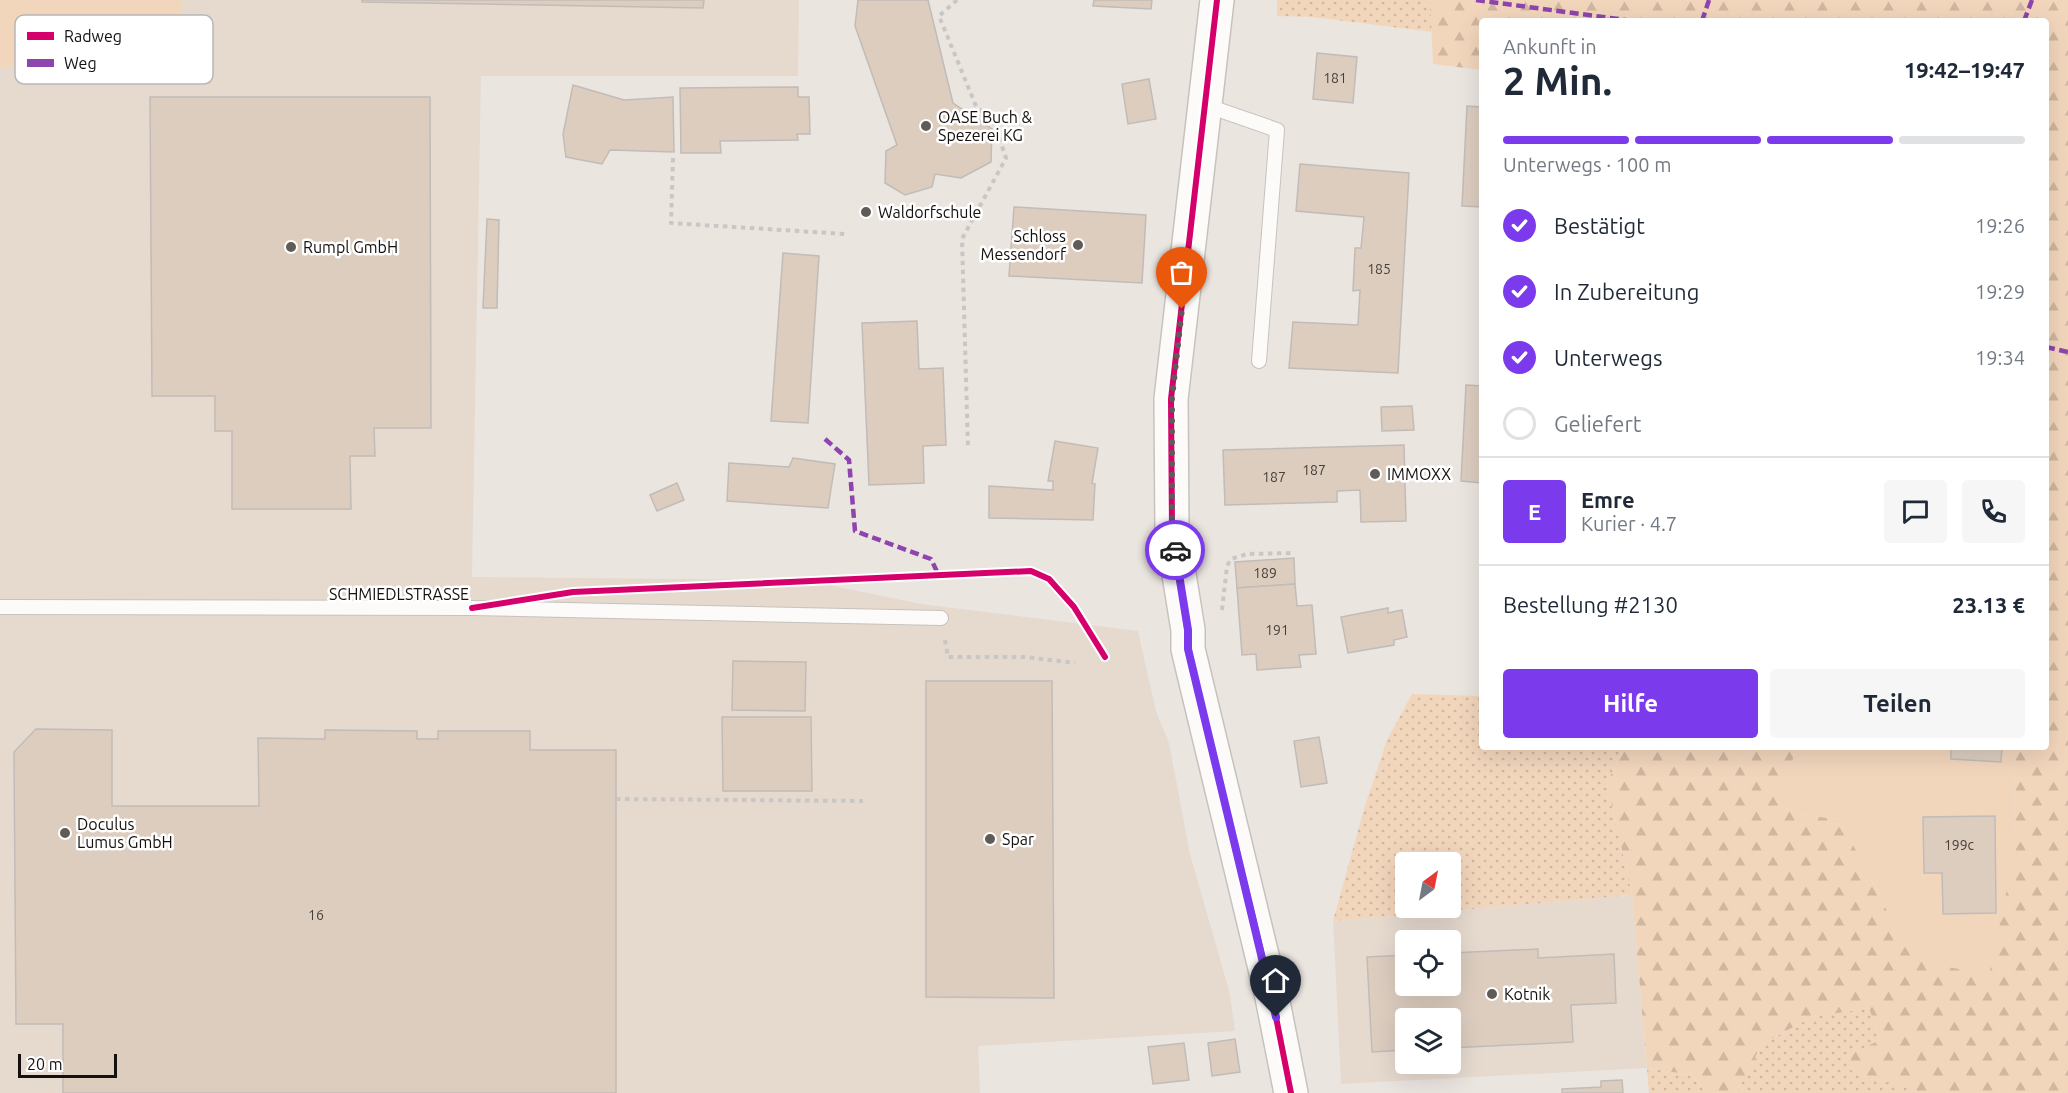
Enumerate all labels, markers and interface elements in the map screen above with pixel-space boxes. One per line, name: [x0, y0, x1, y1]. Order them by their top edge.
legend: [15, 15, 213, 84]
text: Radweg: [64, 27, 122, 45]
text: Ankunft in: [1503, 35, 1597, 58]
text: Weg: [64, 54, 97, 72]
text: 19:42–19:47: [1904, 57, 2025, 82]
text: 2 Min.: [1503, 59, 1612, 102]
house number: 181: [1323, 70, 1347, 86]
place label: OASE Buch & Spezerei KG: [938, 108, 1032, 144]
marker: OASE Buch & Spezerei KG: [919, 119, 933, 133]
text: Unterwegs · 100 m: [1503, 153, 1671, 176]
place label: Waldorfschule: [878, 203, 981, 221]
marker: Waldorfschule: [859, 205, 873, 219]
icon: check: [1503, 209, 1536, 242]
text: Bestätigt: [1554, 213, 1645, 238]
text: 19:26: [1975, 214, 2025, 237]
place label: Schloss Messendorf: [981, 227, 1067, 263]
place label: Rumpl GmbH: [303, 238, 398, 256]
marker: Schloss Messendorf: [1071, 238, 1085, 252]
marker: Rumpl GmbH: [284, 240, 298, 254]
pin: [1156, 247, 1207, 309]
icon: bag: [1165, 256, 1198, 289]
house number: 185: [1367, 261, 1391, 277]
icon: check: [1503, 275, 1536, 308]
text: In Zubereitung: [1554, 279, 1699, 304]
text: 19:29: [1975, 280, 2025, 303]
icon: check: [1503, 341, 1536, 374]
text: Unterwegs: [1554, 345, 1663, 370]
text: 19:34: [1975, 346, 2025, 369]
text: Geliefert: [1554, 411, 1641, 436]
house number: 187: [1302, 462, 1326, 478]
place label: IMMOXX: [1387, 465, 1451, 483]
marker: IMMOXX: [1368, 467, 1382, 481]
house number: 187: [1262, 469, 1286, 485]
button: chat: [1884, 480, 1947, 543]
button: phone: [1962, 480, 2025, 543]
text: Emre: [1581, 487, 1635, 512]
text: E: [1528, 499, 1541, 524]
text: Kurier · 4.7: [1581, 512, 1677, 535]
courier: [1145, 520, 1205, 580]
icon: car: [1159, 534, 1192, 567]
house number: 189: [1253, 565, 1277, 581]
street label: SCHMIEDLSTRASSE: [329, 585, 469, 603]
text: Bestellung #2130: [1503, 592, 1678, 617]
text: 23.13 €: [1952, 592, 2025, 617]
house number: 191: [1265, 622, 1289, 638]
button: Hilfe: [1503, 669, 1758, 738]
button: Teilen: [1770, 669, 2025, 738]
place label: Doculus Lumus GmbH: [77, 815, 173, 851]
marker: Doculus Lumus GmbH: [58, 826, 72, 840]
place label: Spar: [1002, 830, 1034, 848]
marker: Spar: [983, 832, 997, 846]
house number: 199c: [1944, 837, 1975, 853]
north arrow: [1395, 852, 1461, 918]
map controls: [1395, 852, 1461, 1074]
house number: 16: [308, 907, 324, 923]
button: locate: [1395, 930, 1461, 996]
pin: [1250, 955, 1301, 1017]
icon: home: [1259, 964, 1292, 997]
place label: Kotnik: [1504, 985, 1550, 1003]
marker: Kotnik: [1485, 987, 1499, 1001]
button: layers: [1395, 1008, 1461, 1074]
scale bar: [18, 1051, 117, 1078]
text: 20 m: [27, 1055, 63, 1073]

